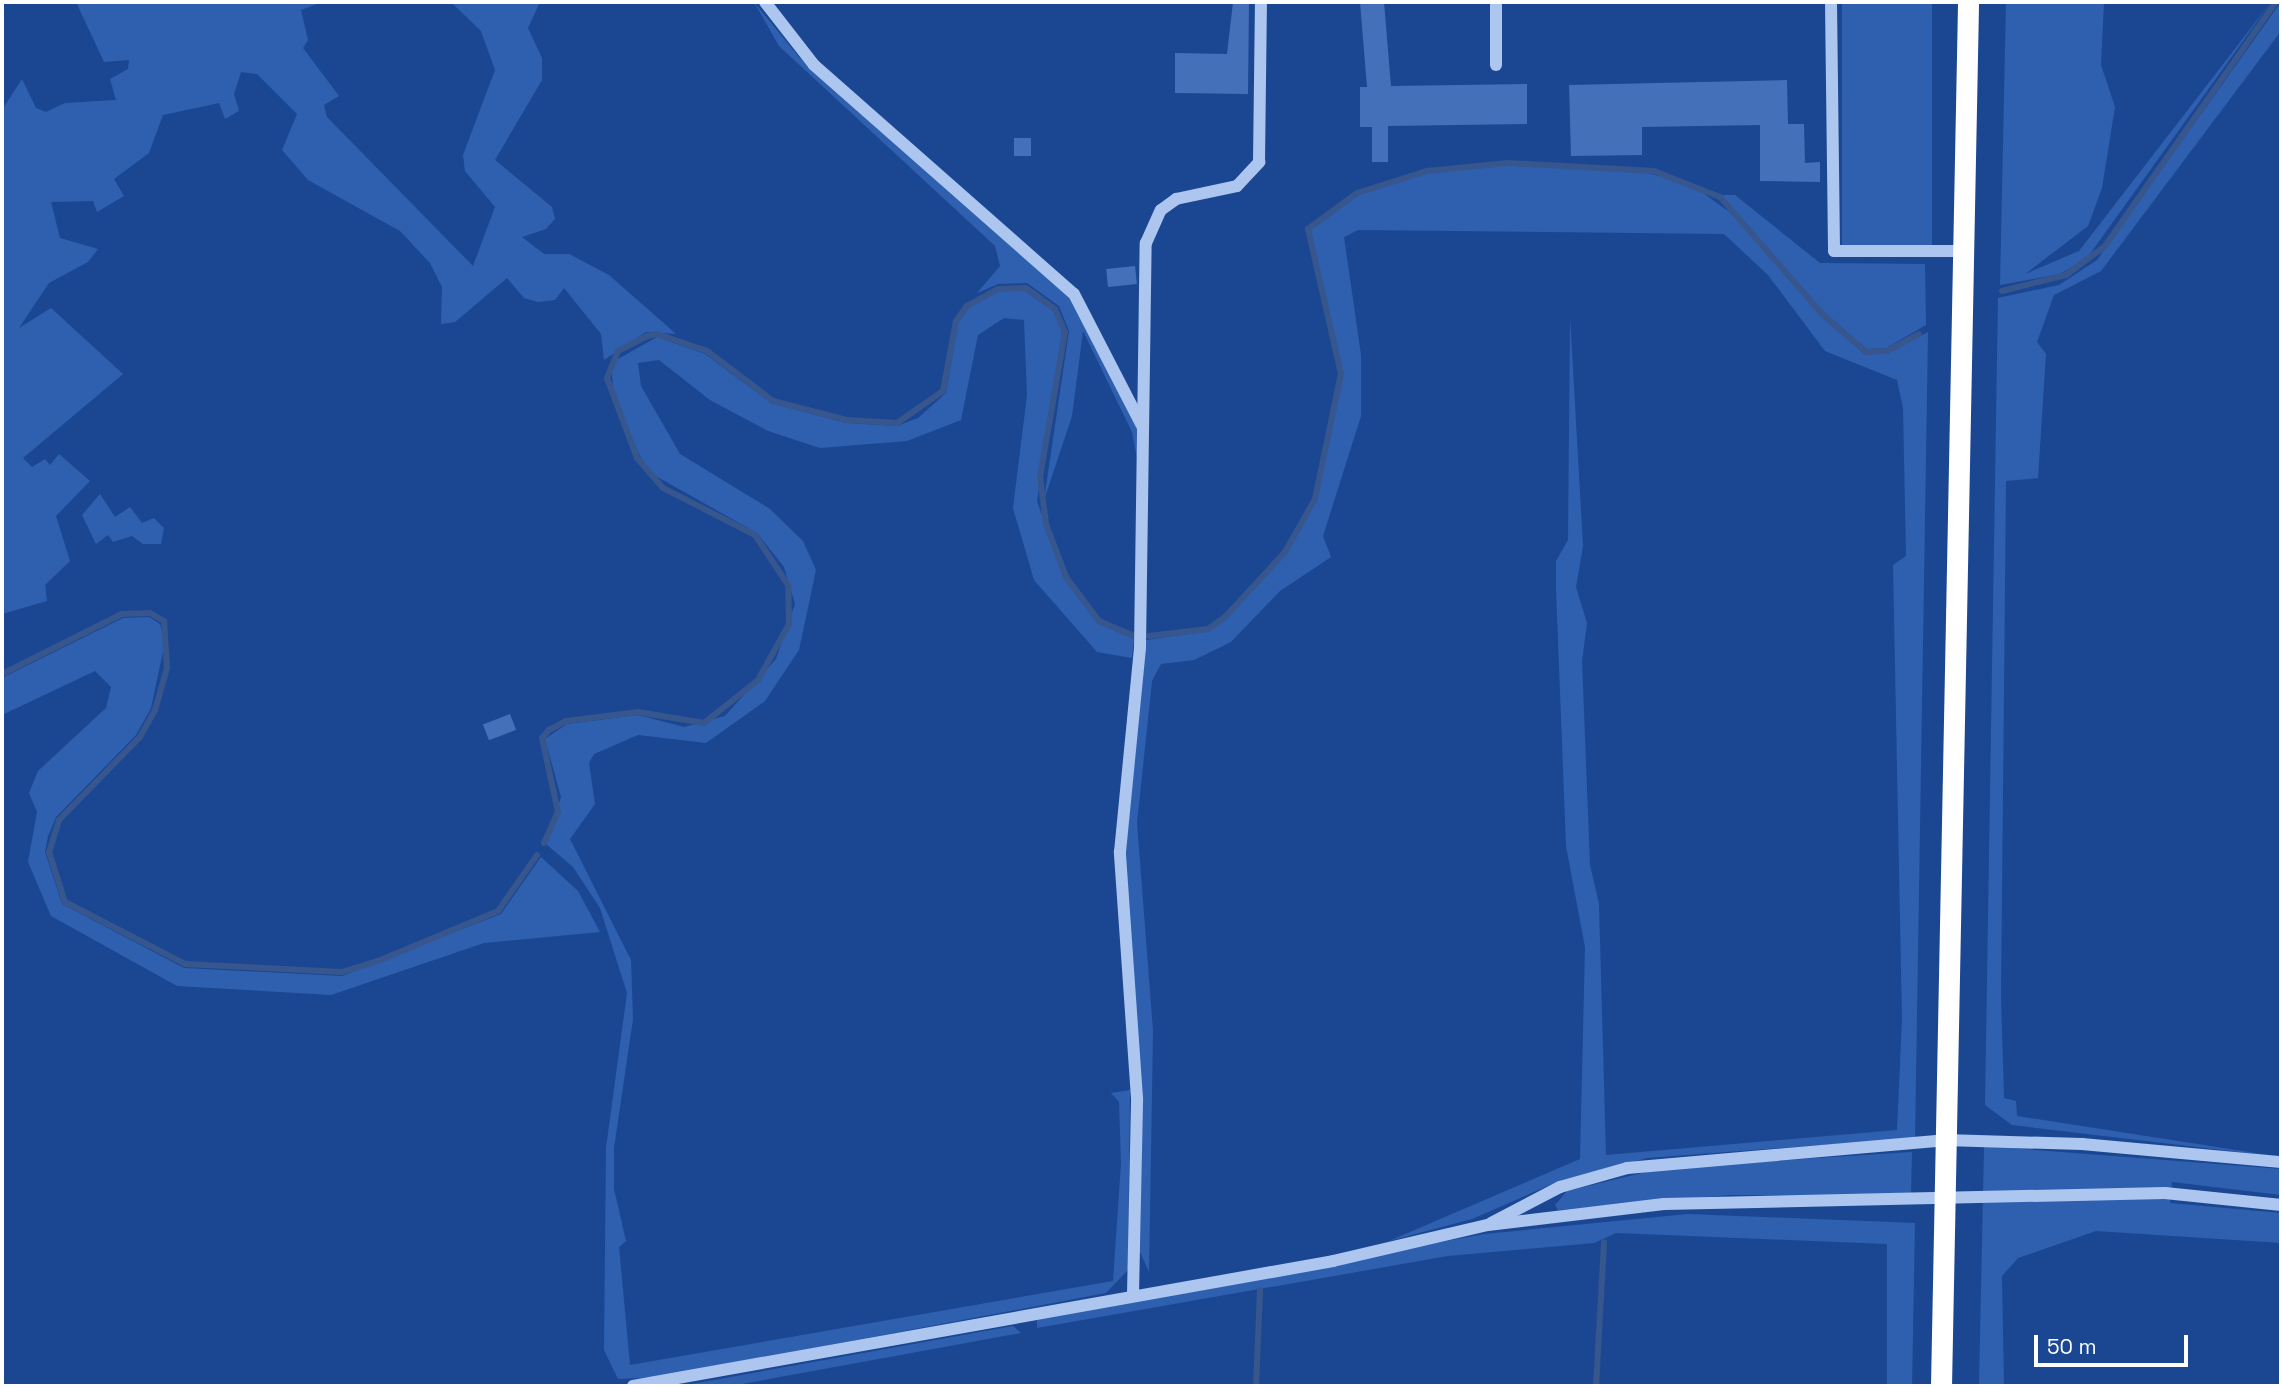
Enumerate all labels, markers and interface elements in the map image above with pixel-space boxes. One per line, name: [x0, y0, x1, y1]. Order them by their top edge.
scale bar: [2038, 1322, 2192, 1366]
text: 50 m: [2047, 1333, 2097, 1360]

